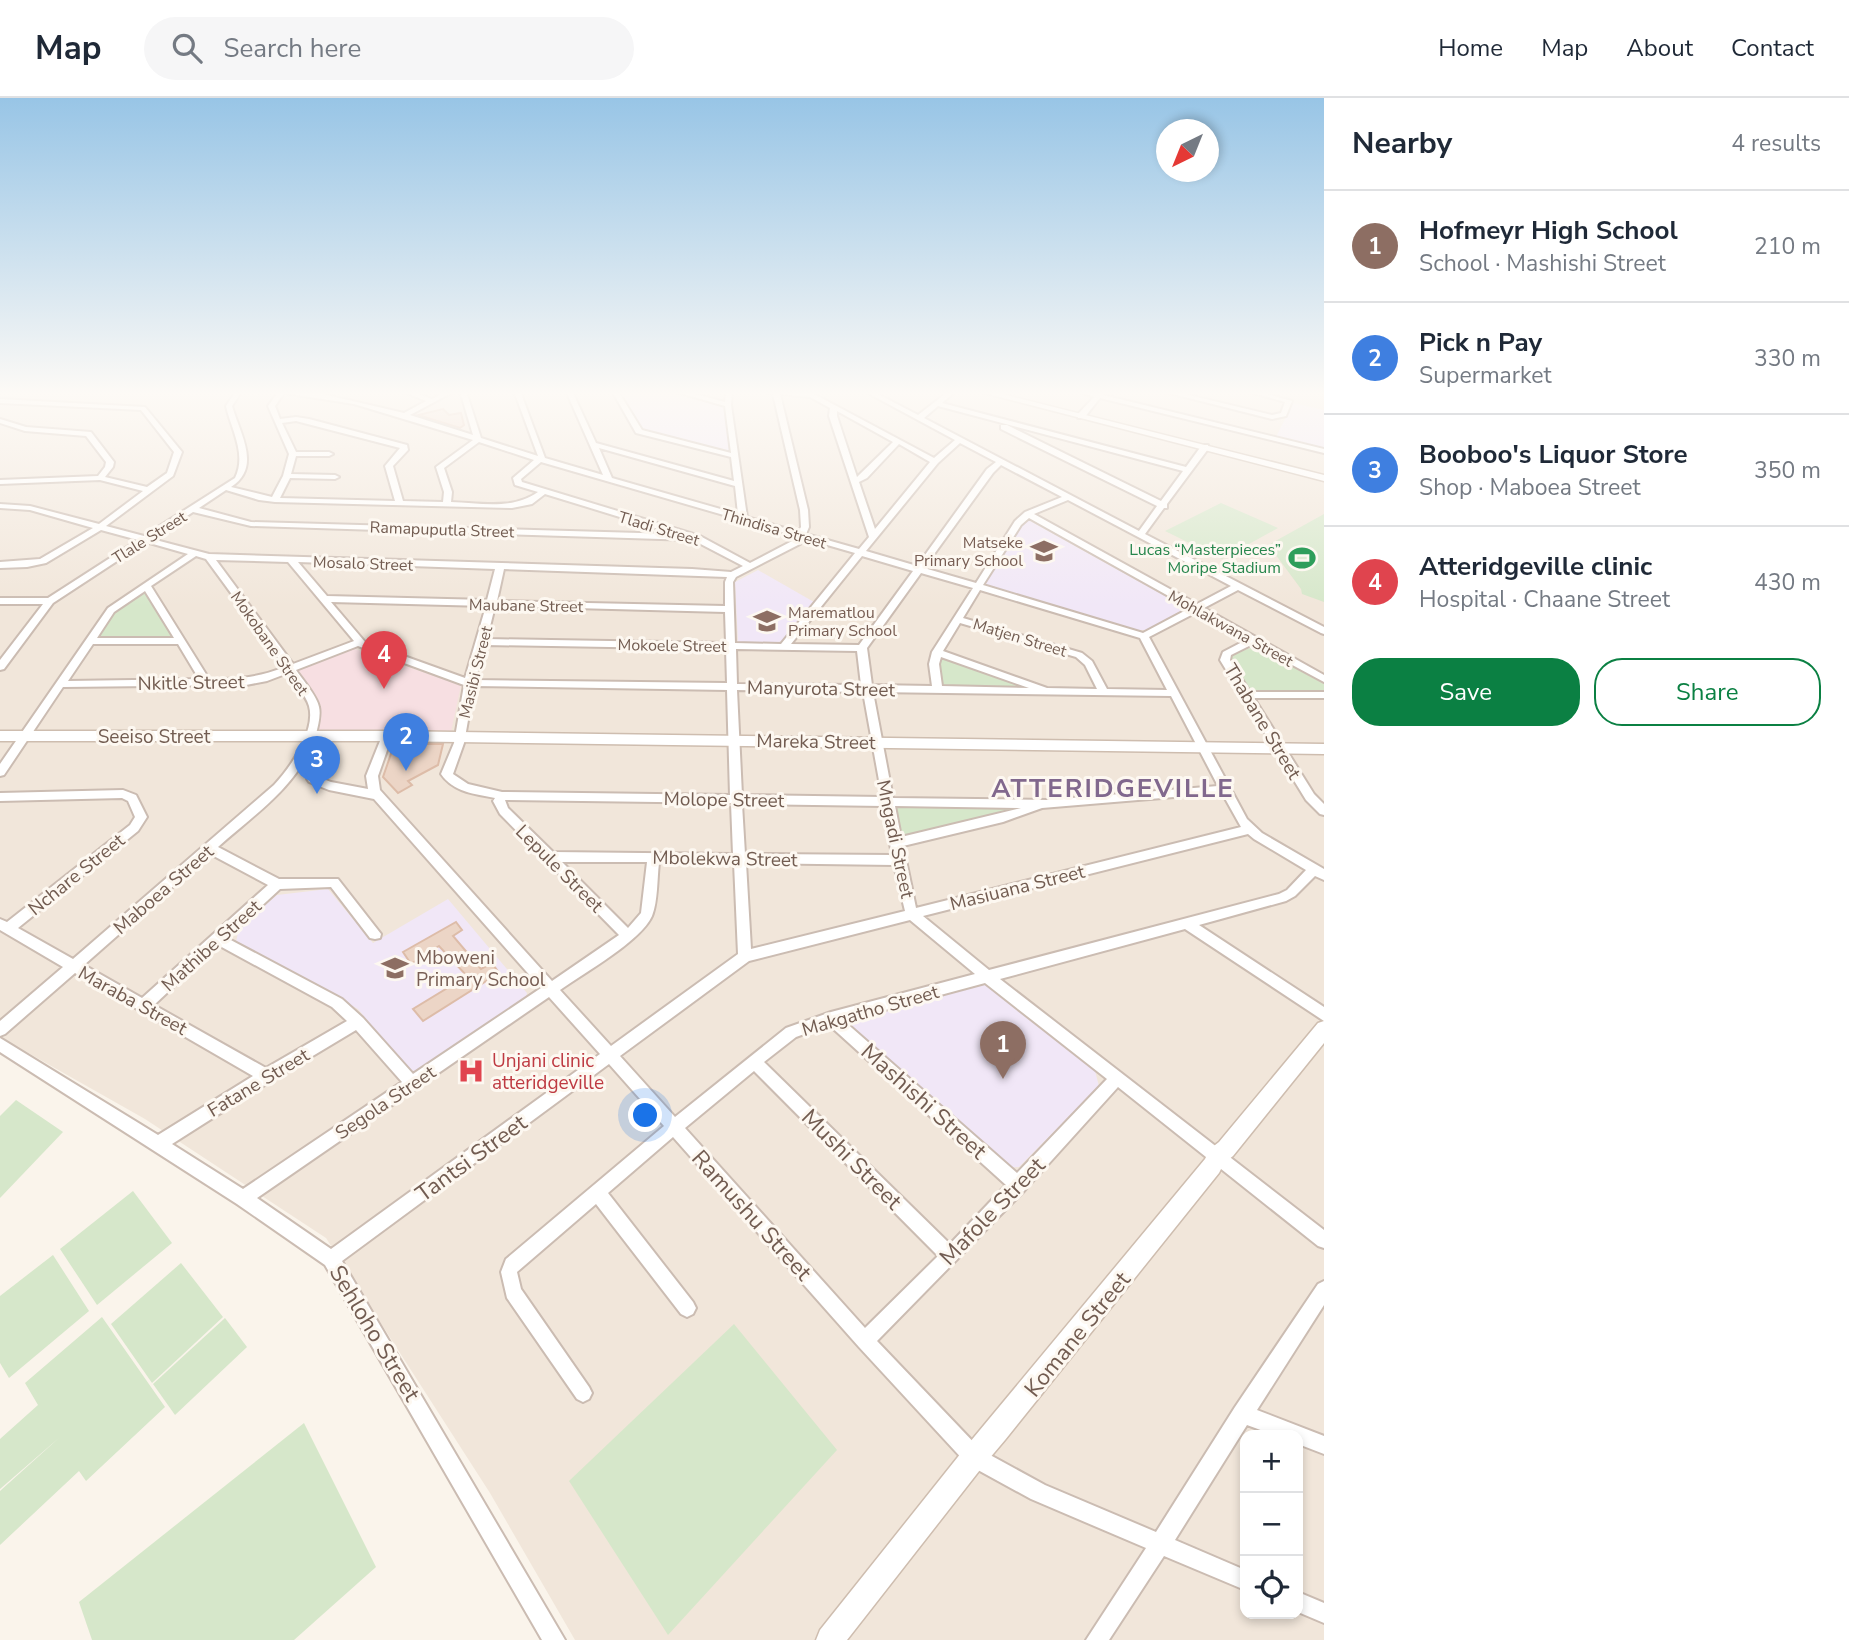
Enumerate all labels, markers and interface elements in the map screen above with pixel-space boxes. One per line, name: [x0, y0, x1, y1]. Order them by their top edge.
search box: [144, 17, 634, 80]
text: Map: [35, 26, 102, 71]
icon: search: [168, 29, 206, 67]
text: Search here: [224, 31, 361, 66]
text: Home: [1438, 32, 1503, 64]
text: Map: [1541, 32, 1588, 64]
text: About: [1626, 32, 1693, 64]
text: Contact: [1731, 32, 1814, 64]
north arrow: [1156, 119, 1219, 182]
text: Nearby: [1352, 123, 1452, 164]
text: 4 results: [1731, 128, 1821, 159]
text: Hofmeyr High School: [1419, 213, 1678, 248]
text: 1: [1368, 231, 1382, 262]
text: 210 m: [1754, 231, 1821, 262]
text: School · Mashishi Street: [1419, 248, 1666, 279]
text: Pick n Pay: [1419, 325, 1542, 360]
text: 2: [1368, 343, 1382, 374]
text: 330 m: [1754, 343, 1821, 374]
text: Supermarket: [1419, 360, 1552, 391]
text: Booboo's Liquor Store: [1419, 437, 1688, 472]
text: 3: [1368, 455, 1382, 486]
text: 350 m: [1754, 455, 1821, 486]
text: Shop · Maboea Street: [1419, 472, 1641, 503]
street label: Thindisa Street: [719, 503, 829, 555]
street label: Tlale Street: [108, 506, 191, 569]
street label: Tladi Street: [615, 506, 702, 552]
street label: Ramapuputla Street: [369, 516, 515, 544]
place label: Matseke Primary School: [914, 532, 1023, 572]
school or university icon: Matseke Primary School: [1029, 536, 1059, 566]
place label: Lucas “Masterpieces” Moripe Stadium: [1129, 539, 1281, 579]
sports icon: Lucas “Masterpieces” Moripe Stadium: [1287, 543, 1317, 573]
text: Atteridgeville clinic: [1419, 549, 1652, 584]
street label: Mosalo Street: [313, 551, 414, 577]
text: 4: [1368, 567, 1382, 598]
text: 430 m: [1754, 567, 1821, 598]
text: Hospital · Chaane Street: [1419, 584, 1670, 615]
street label: Mohlakwana Street: [1164, 585, 1297, 673]
street label: Mokobane Street: [225, 587, 314, 700]
street label: Maubane Street: [469, 594, 584, 618]
place label: Marematlou Primary School: [788, 602, 897, 642]
school or university icon: Marematlou Primary School: [752, 606, 782, 636]
street label: Matjen Street: [970, 613, 1070, 663]
street label: Masibi Street: [454, 623, 498, 721]
pin: 4: [361, 631, 407, 689]
street label: Mokoele Street: [617, 634, 727, 658]
button: Save: [1352, 658, 1580, 726]
button: Share: [1594, 658, 1821, 726]
street label: Thabane Street: [1217, 659, 1307, 785]
street label: Nkitle Street: [137, 669, 245, 697]
street label: Manyurota Street: [747, 675, 896, 703]
pin: 2: [383, 713, 429, 771]
street label: Seeiso Street: [98, 724, 211, 750]
street label: Mareka Street: [756, 728, 876, 756]
pin: 3: [294, 736, 340, 794]
district label: ATTERIDGEVILLE: [991, 771, 1235, 806]
street label: Mngadi Street: [870, 778, 920, 901]
street label: Molope Street: [663, 786, 785, 814]
street label: Lepule Street: [510, 819, 609, 919]
street label: Nchare Street: [23, 828, 131, 922]
street label: Maboea Street: [108, 839, 220, 941]
street label: Mbolekwa Street: [652, 845, 798, 873]
street label: Masiuana Street: [947, 859, 1088, 917]
street label: Mathibe Street: [156, 894, 267, 998]
place label: Mboweni Primary School: [416, 945, 546, 993]
school or university icon: Mboweni Primary School: [380, 953, 410, 983]
street label: Maraba Street: [73, 960, 192, 1042]
street label: Makgatho Street: [799, 979, 942, 1043]
pin: 1: [980, 1021, 1026, 1079]
street label: Mashishi Street: [854, 1037, 994, 1167]
street label: Fatane Street: [203, 1042, 315, 1123]
place label: Unjani clinic atteridgeville: [492, 1048, 604, 1096]
hospital icon: Unjani clinic atteridgeville: [456, 1056, 486, 1086]
street label: Segola Street: [330, 1059, 441, 1146]
your location: [628, 1098, 662, 1132]
street label: Mushi Street: [794, 1102, 909, 1217]
street label: Tantsi Street: [409, 1107, 534, 1209]
street label: Ramushu Street: [685, 1143, 819, 1288]
street label: Mafole Street: [933, 1150, 1053, 1272]
street label: Sehloho Street: [322, 1260, 428, 1408]
street label: Komane Street: [1017, 1264, 1138, 1403]
map controls: [1240, 1430, 1303, 1619]
button: +: [1240, 1430, 1303, 1493]
button: −: [1240, 1493, 1303, 1556]
button: locate: [1240, 1556, 1303, 1619]

